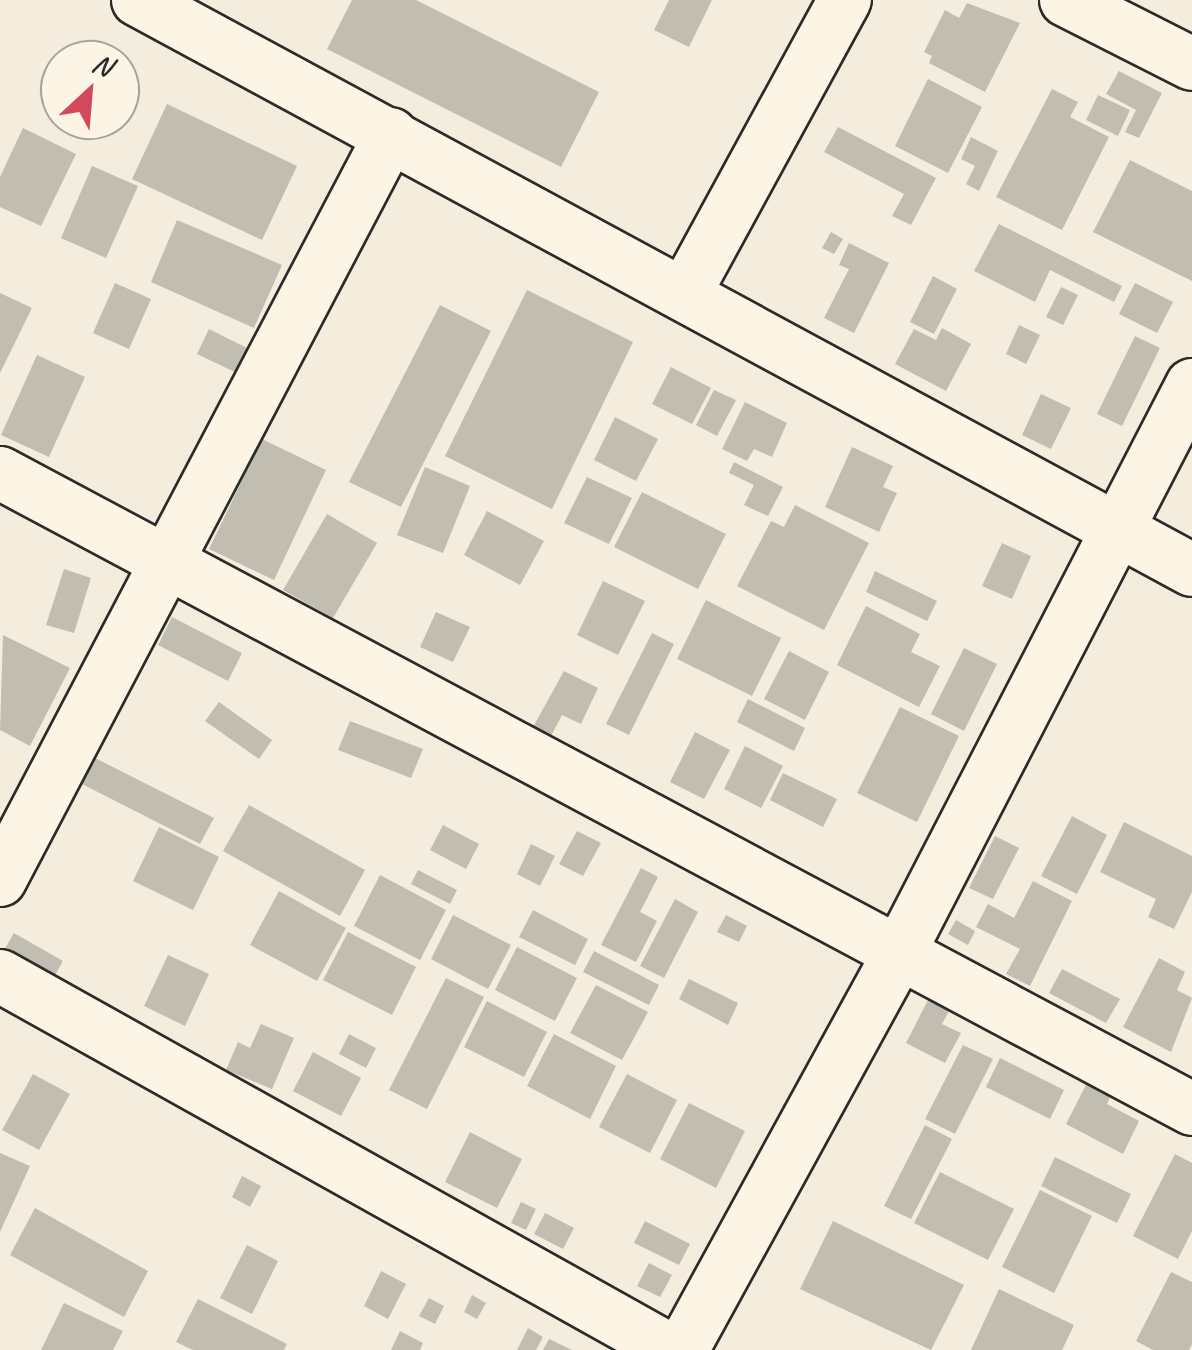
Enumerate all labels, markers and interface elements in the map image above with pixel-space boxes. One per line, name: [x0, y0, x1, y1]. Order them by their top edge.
north arrow: [40, 40, 140, 140]
text: N: [87, 45, 118, 84]

